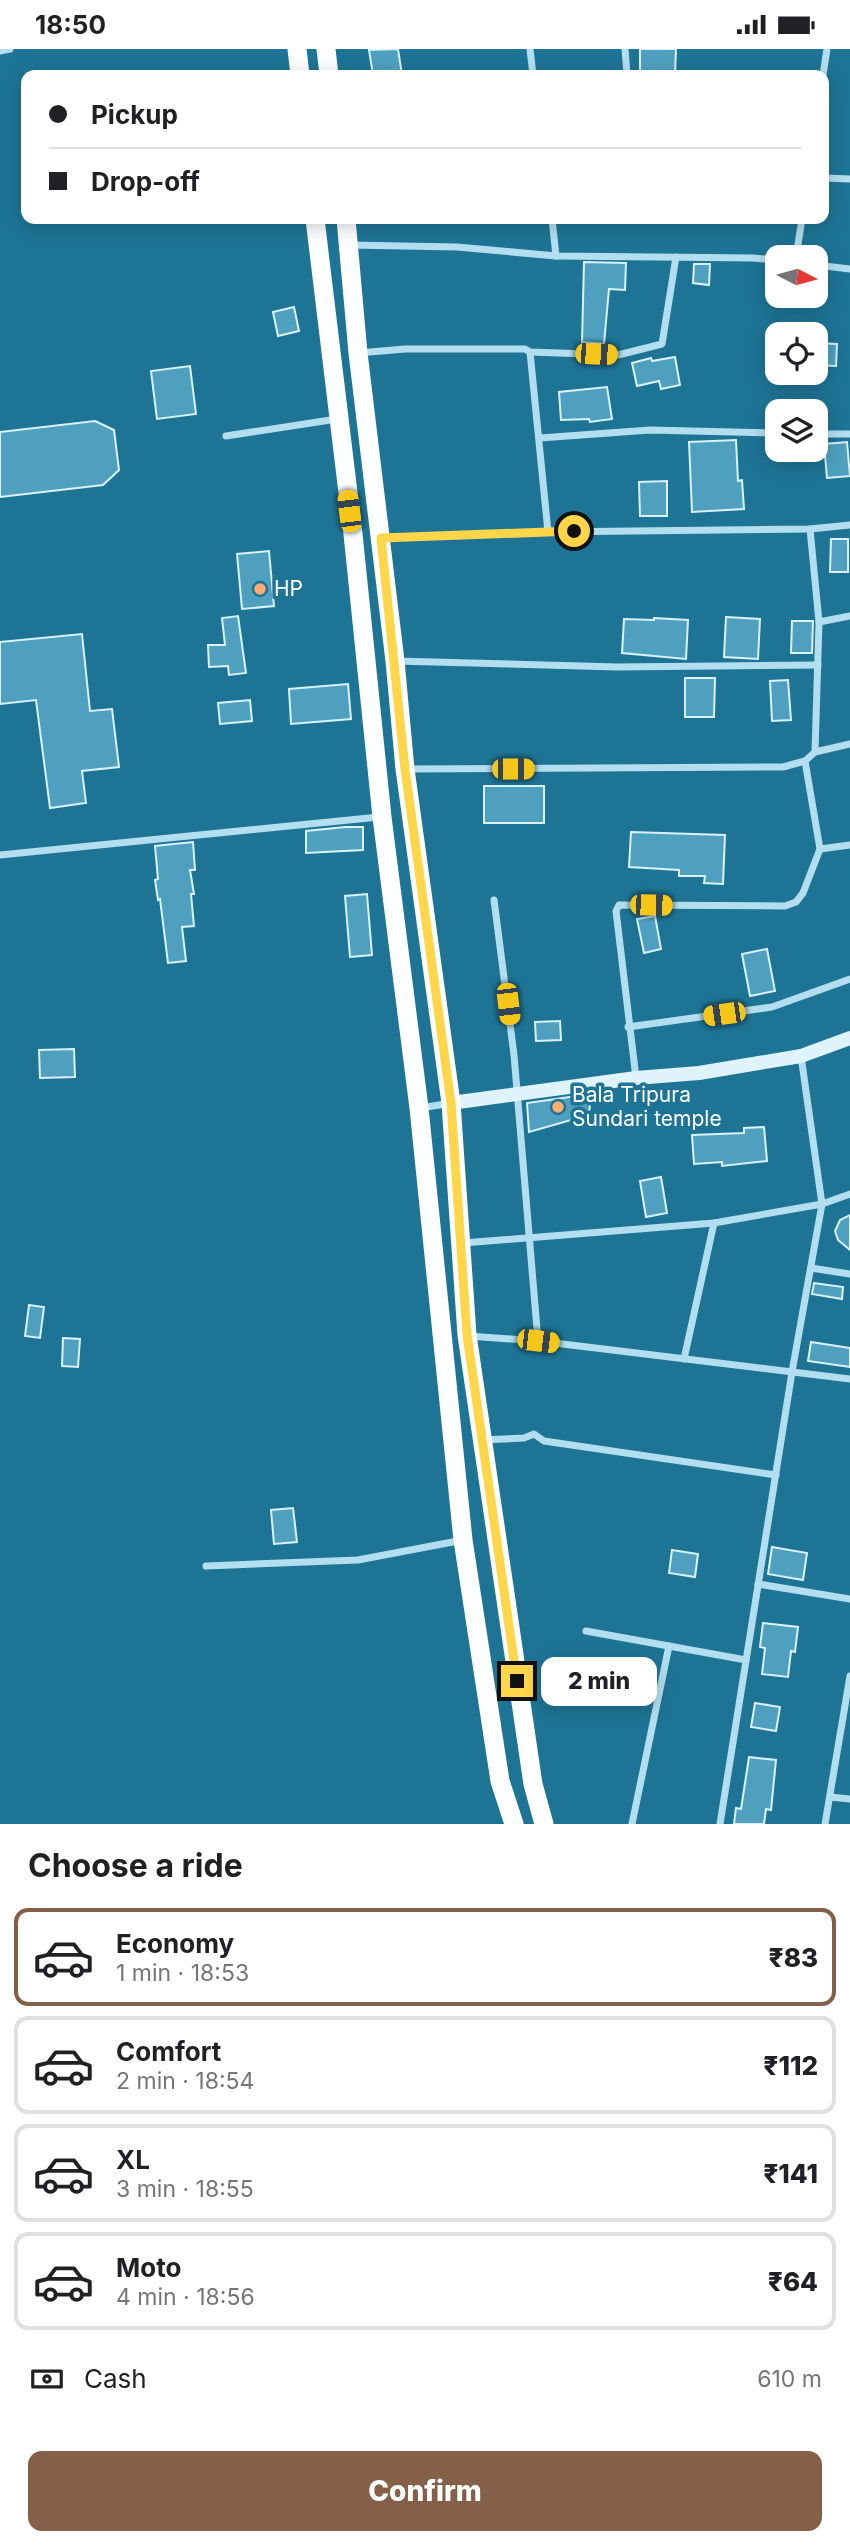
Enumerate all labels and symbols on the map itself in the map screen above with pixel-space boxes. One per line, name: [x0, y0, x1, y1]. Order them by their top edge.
north arrow: [765, 245, 828, 308]
car: [575, 343, 618, 365]
car: [337, 489, 362, 533]
route start: [558, 515, 590, 547]
place label: HP: [274, 576, 303, 601]
marker: HP: [252, 581, 268, 597]
car: [493, 759, 535, 780]
car: [630, 894, 673, 916]
car: [496, 982, 521, 1026]
car: [702, 1001, 747, 1027]
place label: Bala Tripura Sundari temple: [572, 1082, 722, 1131]
marker: Bala Tripura Sundari temple: [550, 1099, 566, 1115]
car: [516, 1328, 561, 1354]
callout: 2 min: [542, 1657, 657, 1705]
route end: [501, 1665, 533, 1697]

